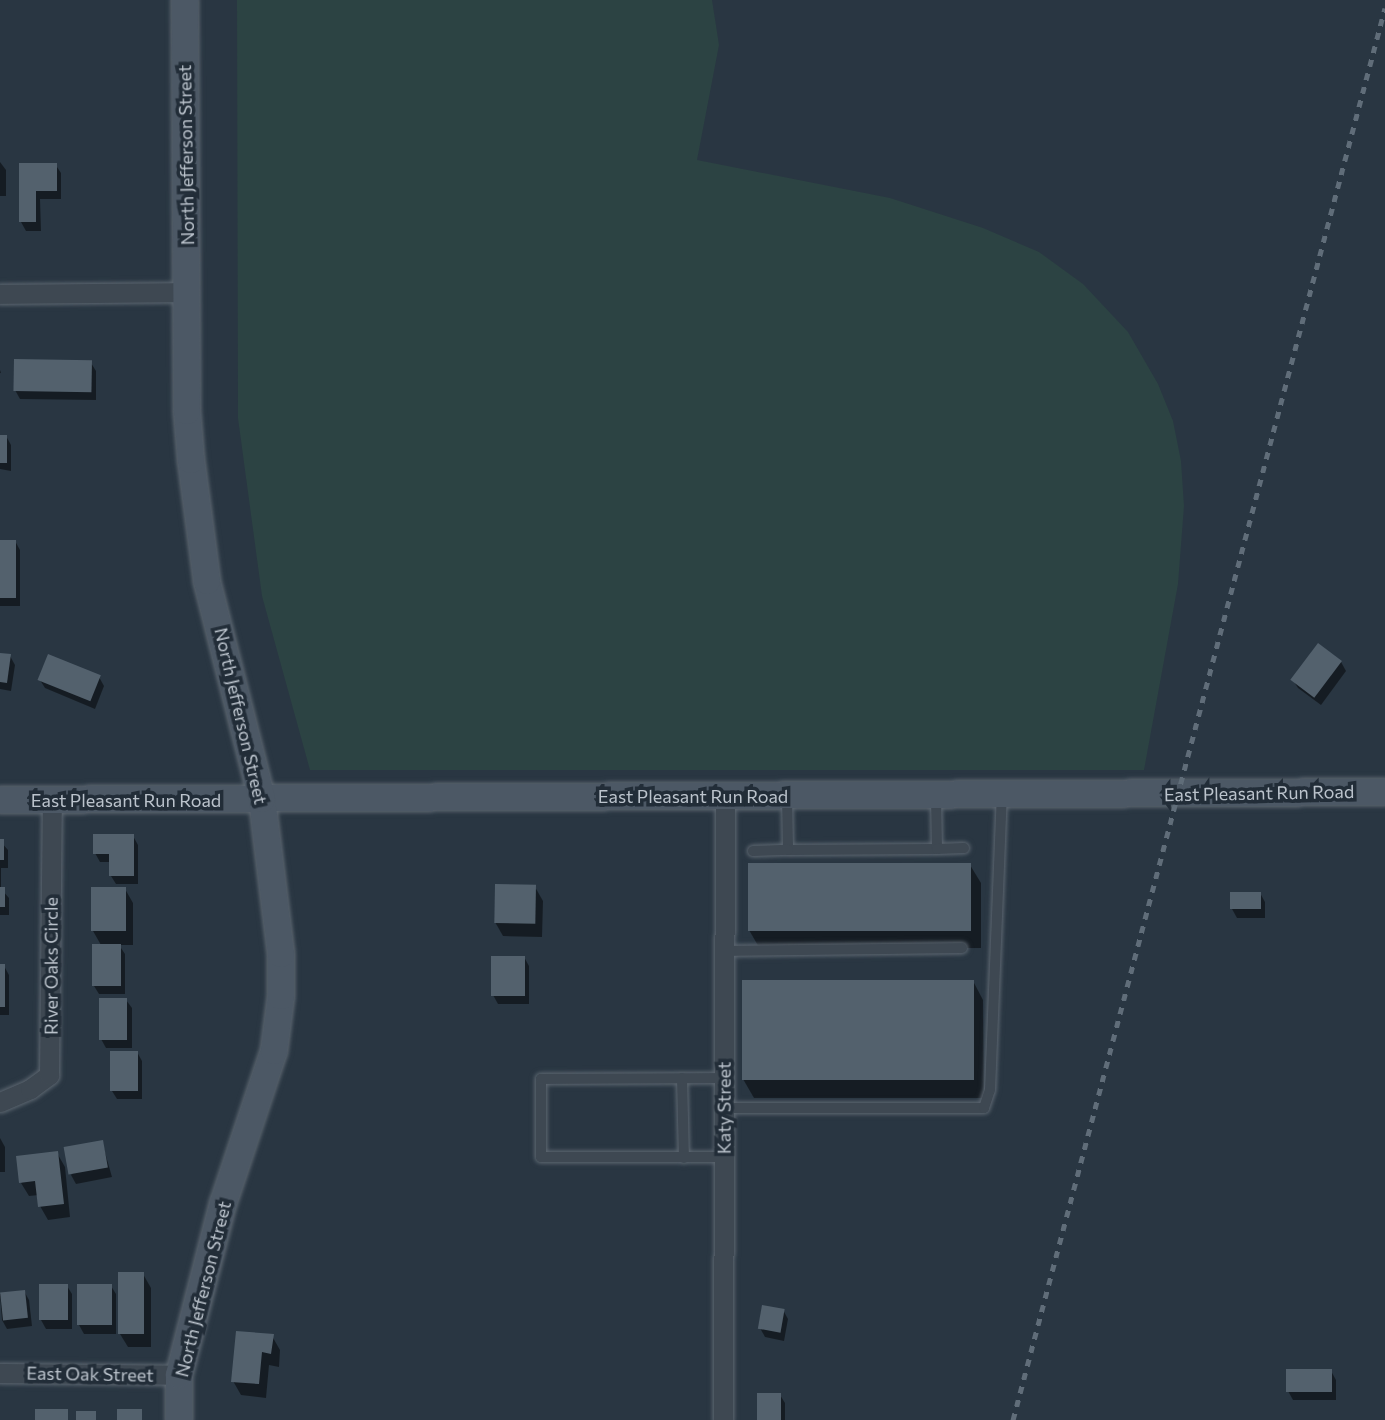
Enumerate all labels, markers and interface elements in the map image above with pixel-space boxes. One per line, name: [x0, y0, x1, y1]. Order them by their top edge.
street label: North Jefferson Street: [174, 65, 198, 245]
street label: North Jefferson Street: [210, 626, 272, 806]
street label: East Pleasant Run Road: [1164, 781, 1354, 805]
street label: East Pleasant Run Road: [598, 785, 788, 807]
street label: East Pleasant Run Road: [31, 789, 221, 811]
street label: River Oaks Circle: [40, 897, 62, 1035]
street label: Katy Street: [713, 1062, 735, 1154]
street label: North Jefferson Street: [171, 1199, 235, 1379]
street label: East Oak Street: [26, 1362, 154, 1386]

